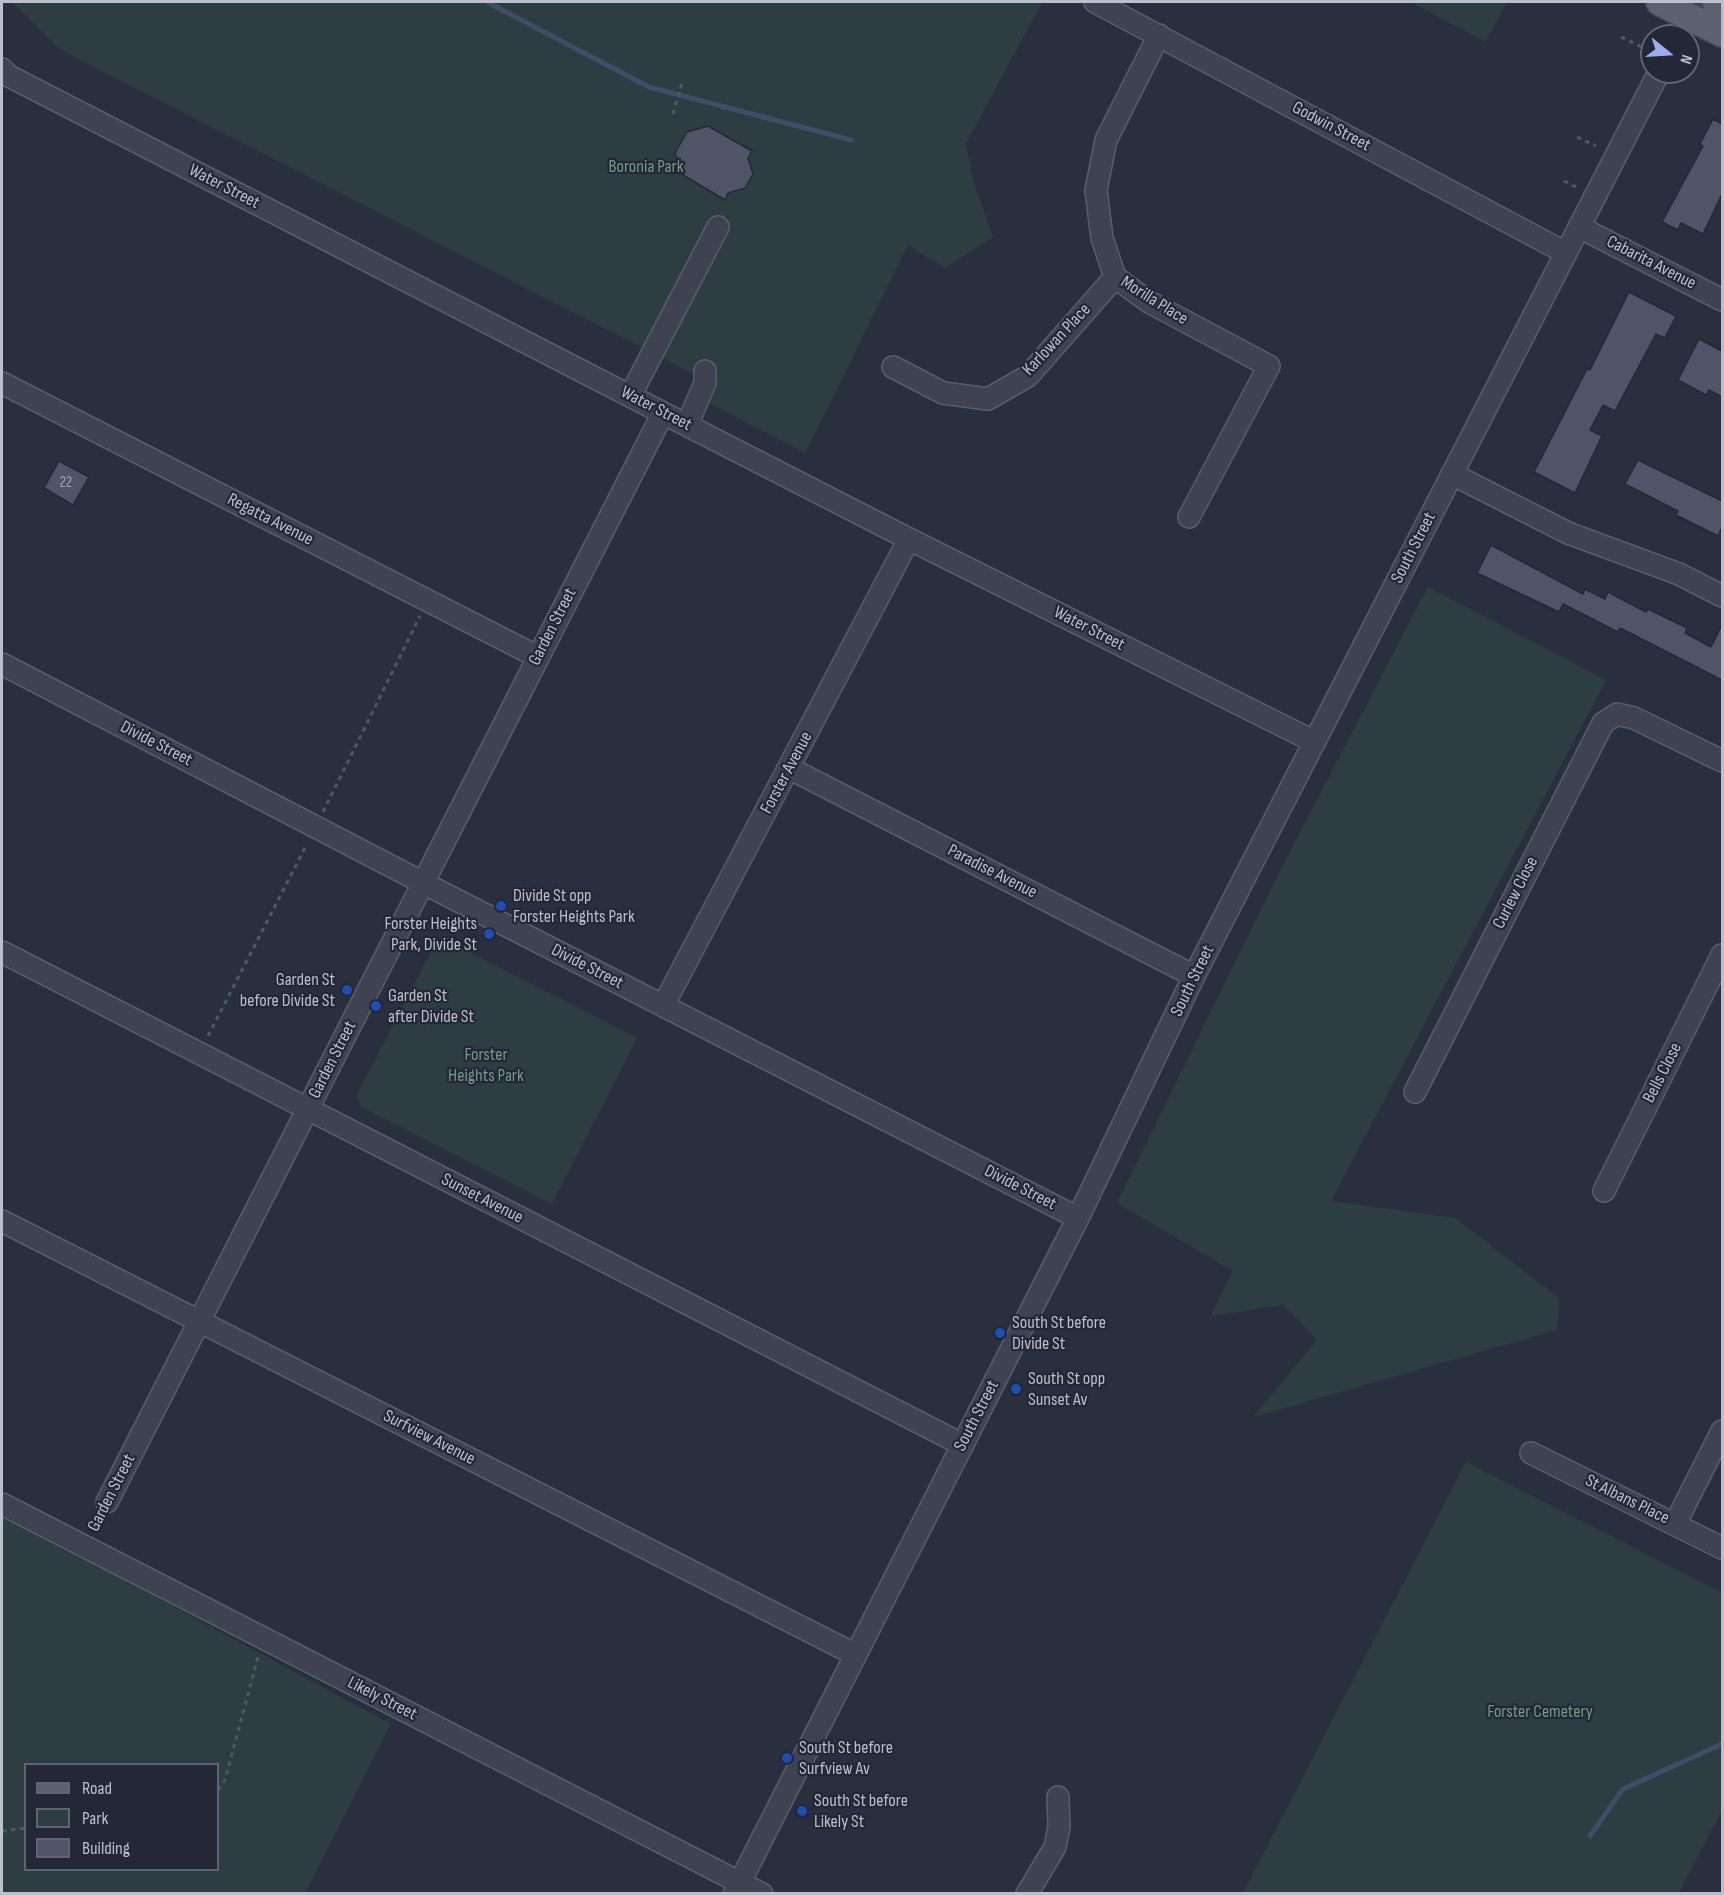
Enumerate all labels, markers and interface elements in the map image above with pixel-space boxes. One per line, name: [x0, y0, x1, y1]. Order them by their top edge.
north arrow: [1640, 24, 1700, 84]
text: N: [1675, 52, 1696, 66]
street label: Godwin Street: [1288, 97, 1374, 157]
park label: Boronia Park: [608, 156, 684, 178]
street label: Water Street: [185, 160, 263, 214]
street label: Cabarita Avenue: [1603, 231, 1699, 295]
street label: Morilla Place: [1116, 272, 1192, 330]
street label: Karlowan Place: [1018, 300, 1096, 380]
street label: Water Street: [617, 382, 695, 436]
house number: 22: [60, 474, 72, 492]
street label: Regatta Avenue: [223, 489, 317, 551]
street label: South Street: [1387, 509, 1441, 587]
street label: Garden Street: [524, 585, 582, 669]
street label: Water Street: [1050, 602, 1128, 656]
street label: Divide Street: [116, 717, 196, 771]
street label: Forster Avenue: [756, 728, 818, 818]
street label: Paradise Avenue: [944, 840, 1040, 904]
street label: Curlew Close: [1489, 853, 1543, 933]
place label: Divide St opp Forster Heights Park: [513, 885, 635, 928]
marker: Divide St opp Forster Heights Park: [494, 899, 508, 913]
place label: Forster Heights Park, Divide St: [384, 913, 477, 956]
marker: Forster Heights Park, Divide St: [482, 927, 496, 941]
street label: Divide Street: [547, 940, 627, 994]
street label: South Street: [1166, 942, 1220, 1020]
place label: Garden St before Divide St: [240, 969, 335, 1012]
marker: Garden St before Divide St: [340, 983, 354, 997]
place label: Garden St after Divide St: [388, 985, 474, 1028]
marker: Garden St after Divide St: [369, 999, 383, 1013]
street label: Garden Street: [304, 1018, 362, 1102]
street label: Bells Close: [1639, 1039, 1687, 1107]
park label: Forster Heights Park: [448, 1044, 524, 1086]
street label: Divide Street: [980, 1161, 1060, 1215]
street label: Sunset Avenue: [437, 1169, 527, 1229]
place label: South St before Divide St: [1012, 1312, 1106, 1354]
marker: South St before Divide St: [993, 1326, 1007, 1340]
place label: South St opp Sunset Av: [1028, 1368, 1105, 1410]
street label: South Street: [950, 1377, 1004, 1455]
marker: South St opp Sunset Av: [1009, 1382, 1023, 1396]
street label: Surfview Avenue: [379, 1406, 479, 1470]
street label: Garden Street: [83, 1451, 141, 1535]
street label: St Albans Place: [1581, 1470, 1673, 1530]
street label: Likely Street: [344, 1672, 420, 1726]
park label: Forster Cemetery: [1487, 1701, 1593, 1723]
place label: South St before Surfview Av: [799, 1737, 893, 1780]
marker: South St before Surfview Av: [780, 1751, 794, 1765]
legend: [24, 1763, 219, 1871]
text: Road: [82, 1778, 112, 1799]
place label: South St before Likely St: [814, 1790, 908, 1832]
marker: South St before Likely St: [795, 1804, 809, 1818]
text: Park: [82, 1808, 108, 1829]
text: Building: [82, 1838, 130, 1859]

